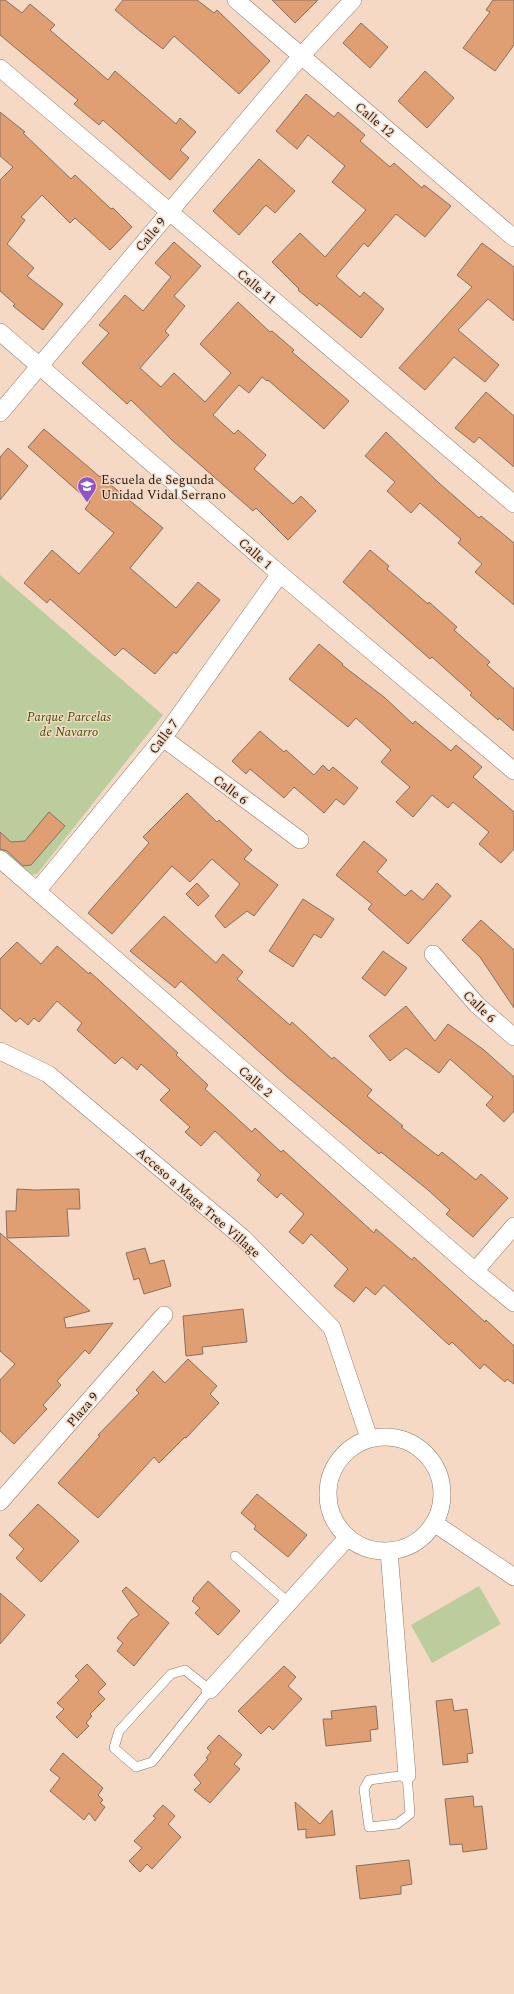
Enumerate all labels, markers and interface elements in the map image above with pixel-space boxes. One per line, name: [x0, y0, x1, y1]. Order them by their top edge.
street label: Calle 12: [350, 97, 398, 142]
street label: Calle 9: [130, 213, 171, 256]
street label: Calle 11: [232, 264, 280, 309]
place label: Escuela de Segunda Unidad Vidal Serrano: [101, 470, 226, 505]
school or university icon: Escuela de Segunda Unidad Vidal Serrano: [76, 475, 98, 503]
street label: Calle 1: [234, 533, 277, 574]
park label: Parque Parcelas de Navarro: [27, 707, 112, 742]
street label: Calle 7: [144, 715, 184, 758]
street label: Calle 6: [209, 770, 253, 810]
street label: Calle 6: [458, 986, 501, 1028]
street label: Calle 2: [234, 1061, 277, 1102]
street label: Acceso a Maga Tree Village: [132, 1143, 265, 1263]
street label: Plaza 9: [62, 1387, 104, 1432]

